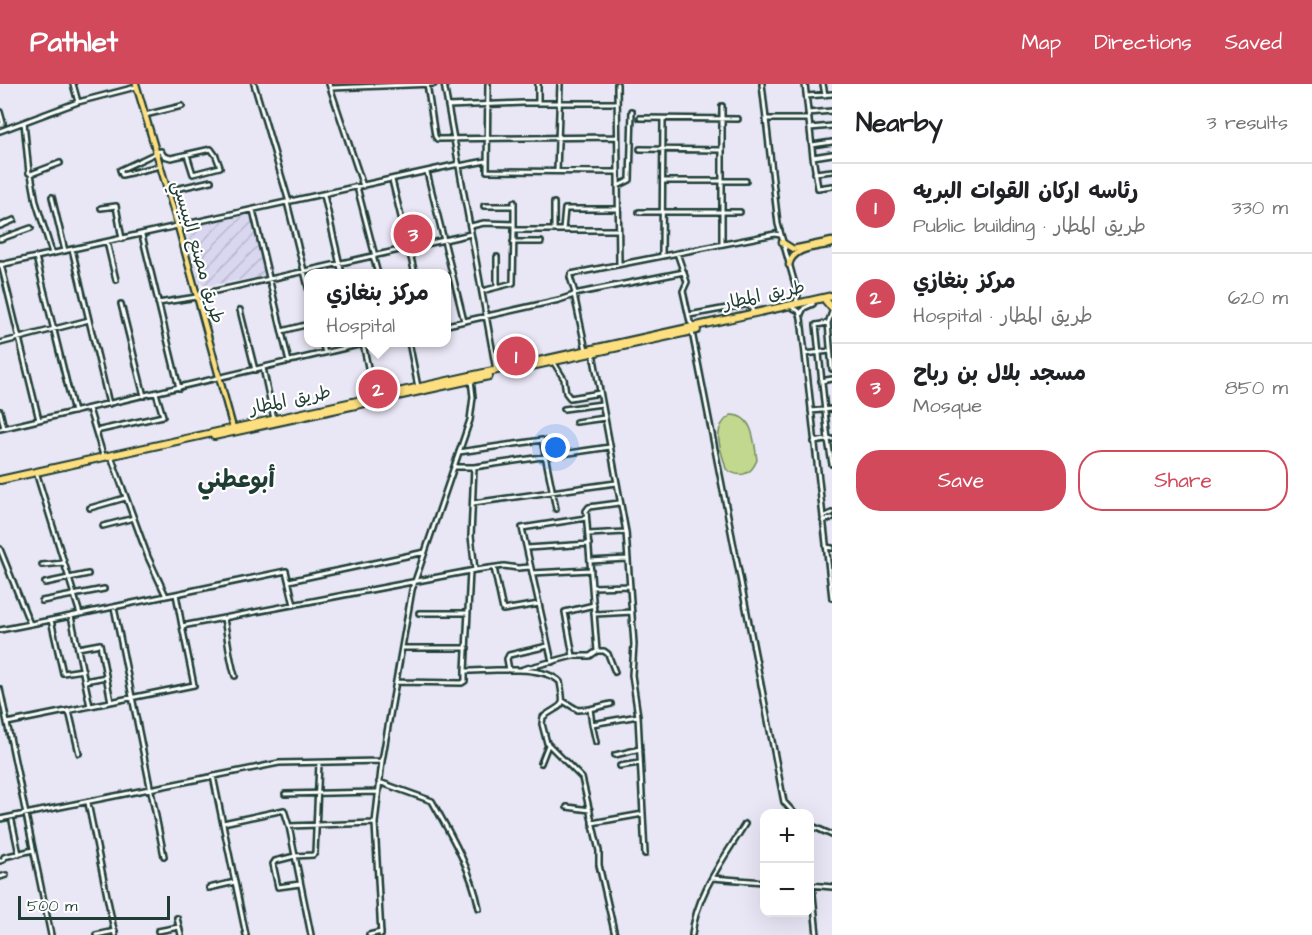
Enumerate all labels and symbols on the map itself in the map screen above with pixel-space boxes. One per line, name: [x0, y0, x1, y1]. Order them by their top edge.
street label: طريق مصنع البيبسي: [163, 177, 230, 327]
pin: 3: [394, 212, 432, 256]
street label: طريق المطار: [719, 274, 807, 316]
pin: 1: [496, 334, 536, 378]
pin: 2: [358, 366, 398, 412]
street label: طريق المطار: [245, 379, 333, 421]
your location: [541, 433, 570, 462]
district label: أبوعطني: [197, 463, 275, 500]
scale bar: [18, 893, 170, 920]

